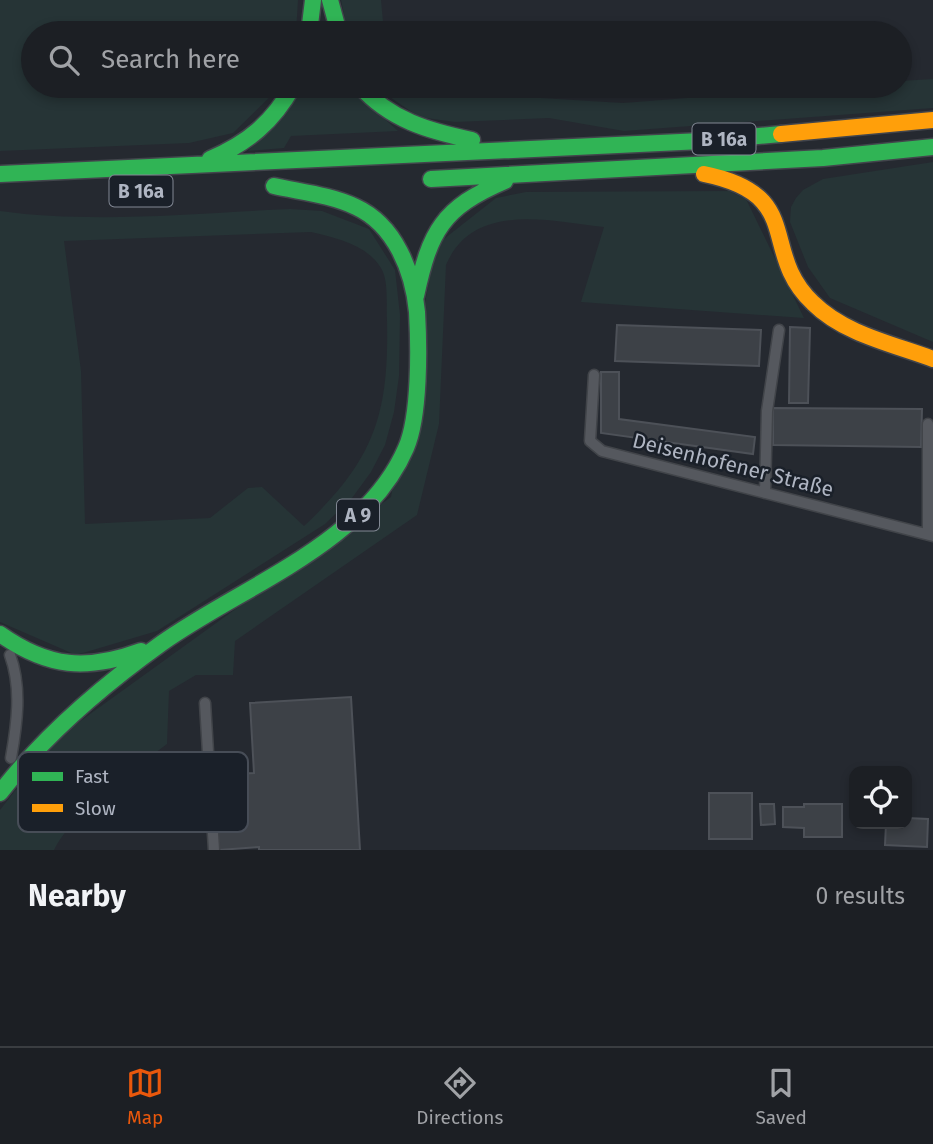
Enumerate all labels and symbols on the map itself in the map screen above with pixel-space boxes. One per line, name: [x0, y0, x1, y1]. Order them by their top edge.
road number: B 16a: [692, 124, 756, 154]
road number: B 16a: [110, 176, 172, 206]
street label: Deisenhofener Straße: [630, 427, 836, 503]
road number: A 9: [337, 500, 379, 530]
legend: [18, 752, 248, 832]
text: Fast: [75, 765, 109, 788]
text: Slow: [75, 797, 116, 820]

